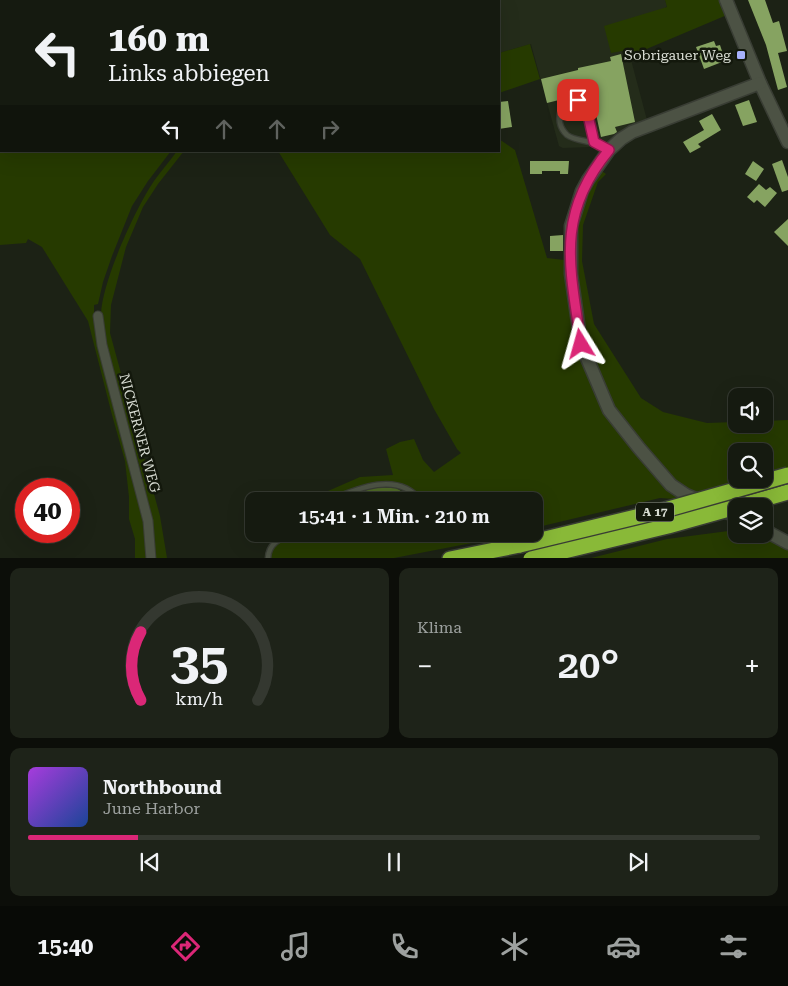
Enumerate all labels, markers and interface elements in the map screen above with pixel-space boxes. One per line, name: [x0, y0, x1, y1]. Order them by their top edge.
text: 160 m: [108, 19, 209, 60]
icon: left: [25, 20, 90, 85]
place label: Sobrigauer Weg: [624, 47, 731, 63]
marker: Sobrigauer Weg: [735, 49, 747, 61]
text: Links abbiegen: [108, 61, 270, 86]
pin: [557, 79, 599, 121]
icon: arrive: [564, 86, 592, 114]
icon: left: [157, 115, 185, 143]
icon: ahead: [210, 115, 238, 143]
icon: ahead: [263, 115, 291, 143]
icon: right: [316, 115, 344, 143]
position arrow: [554, 317, 606, 369]
street label: NICKERNER WEG: [116, 372, 164, 494]
map controls: [728, 388, 773, 543]
button: sound: [728, 388, 773, 433]
button: search: [728, 443, 773, 488]
speed limit sign: 40: [15, 478, 80, 543]
button: layers: [728, 498, 773, 543]
road number: A 17: [636, 502, 674, 522]
text: 15:41 · 1 Min. · 210 m: [298, 505, 490, 528]
text: Klima: [417, 618, 462, 637]
text: 35: [170, 631, 229, 692]
text: 20°: [558, 643, 619, 687]
text: −: [417, 650, 433, 683]
text: +: [744, 650, 760, 683]
text: km/h: [176, 688, 224, 709]
text: Northbound: [103, 776, 222, 799]
text: June Harbor: [103, 799, 200, 818]
icon: previous: [136, 848, 164, 876]
icon: pause: [380, 848, 408, 876]
icon: next: [624, 848, 652, 876]
icon: directions: [168, 929, 203, 964]
icon: music: [278, 929, 313, 964]
icon: phone: [387, 929, 422, 964]
icon: climate: [497, 929, 532, 964]
icon: car: [606, 929, 641, 964]
icon: filters: [716, 929, 751, 964]
text: 15:40: [37, 934, 93, 959]

